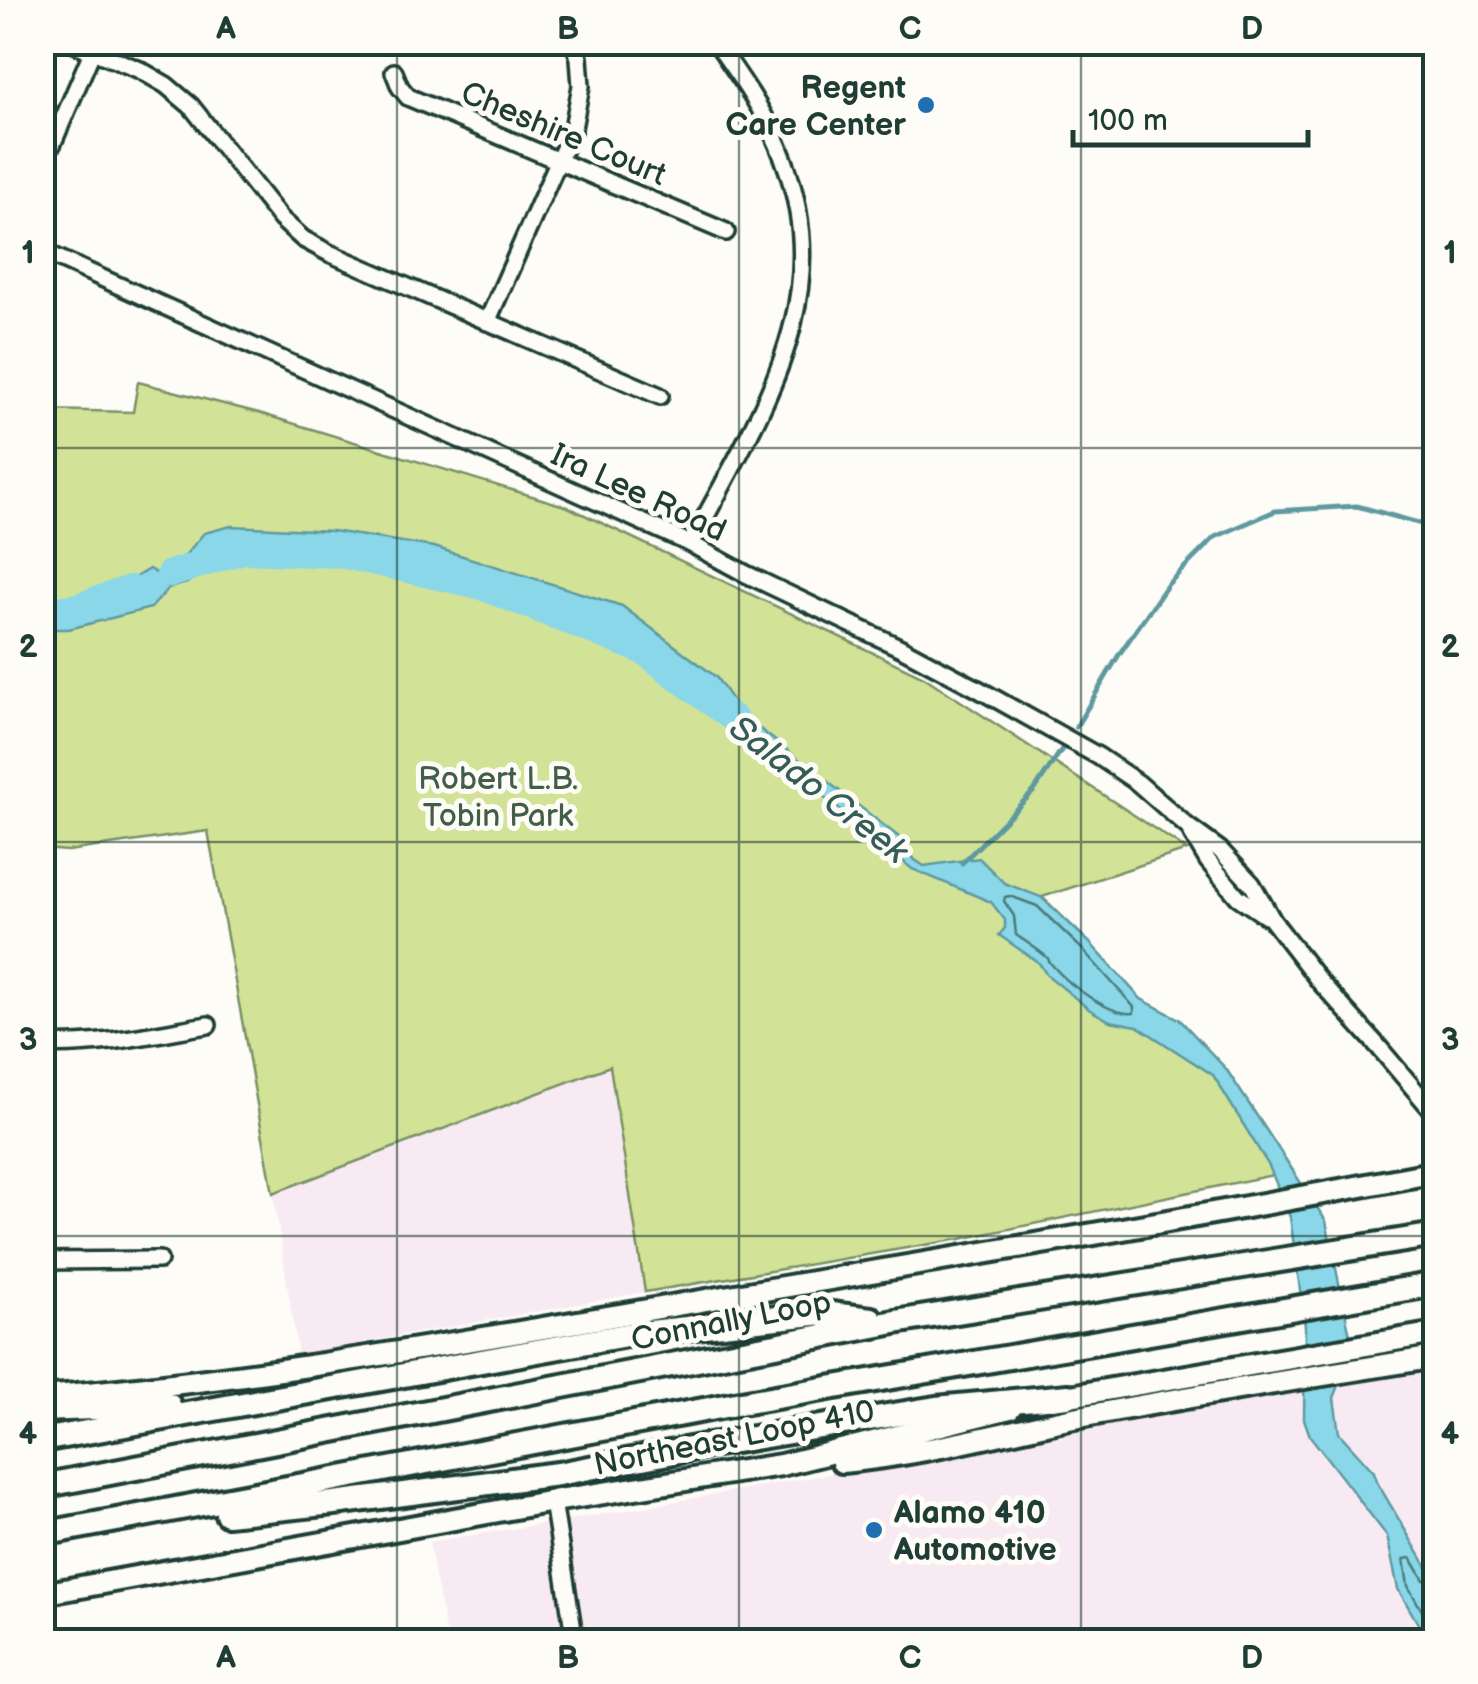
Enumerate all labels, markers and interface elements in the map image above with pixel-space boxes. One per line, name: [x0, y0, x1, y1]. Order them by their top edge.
text: A: [215, 10, 236, 49]
text: B: [557, 10, 579, 49]
text: C: [899, 10, 921, 49]
text: D: [1241, 10, 1263, 49]
place label: Regent Care Center: [726, 69, 906, 145]
street label: Cheshire Court: [455, 74, 672, 195]
scale bar: [1073, 85, 1308, 147]
marker: Regent Care Center: [915, 94, 937, 116]
text: 100 m: [1088, 103, 1168, 139]
text: 1: [21, 234, 35, 273]
text: 1: [1443, 234, 1457, 273]
street label: Ira Lee Road: [544, 436, 732, 551]
text: 2: [18, 628, 38, 667]
text: 2: [1440, 628, 1460, 667]
water label: Salado Creek: [720, 707, 917, 874]
park label: Robert L.B. Tobin Park: [418, 760, 578, 836]
text: 3: [19, 1021, 37, 1060]
text: 3: [1441, 1021, 1459, 1060]
street label: Connally Loop: [628, 1283, 835, 1360]
street label: Northeast Loop 410: [591, 1392, 878, 1485]
text: 4: [19, 1415, 38, 1454]
text: 4: [1441, 1415, 1460, 1454]
place label: Alamo 410 Automotive: [893, 1494, 1057, 1570]
marker: Alamo 410 Automotive: [863, 1519, 885, 1541]
text: A: [215, 1639, 236, 1678]
text: B: [557, 1639, 579, 1678]
text: C: [899, 1639, 921, 1678]
text: D: [1241, 1639, 1263, 1678]

